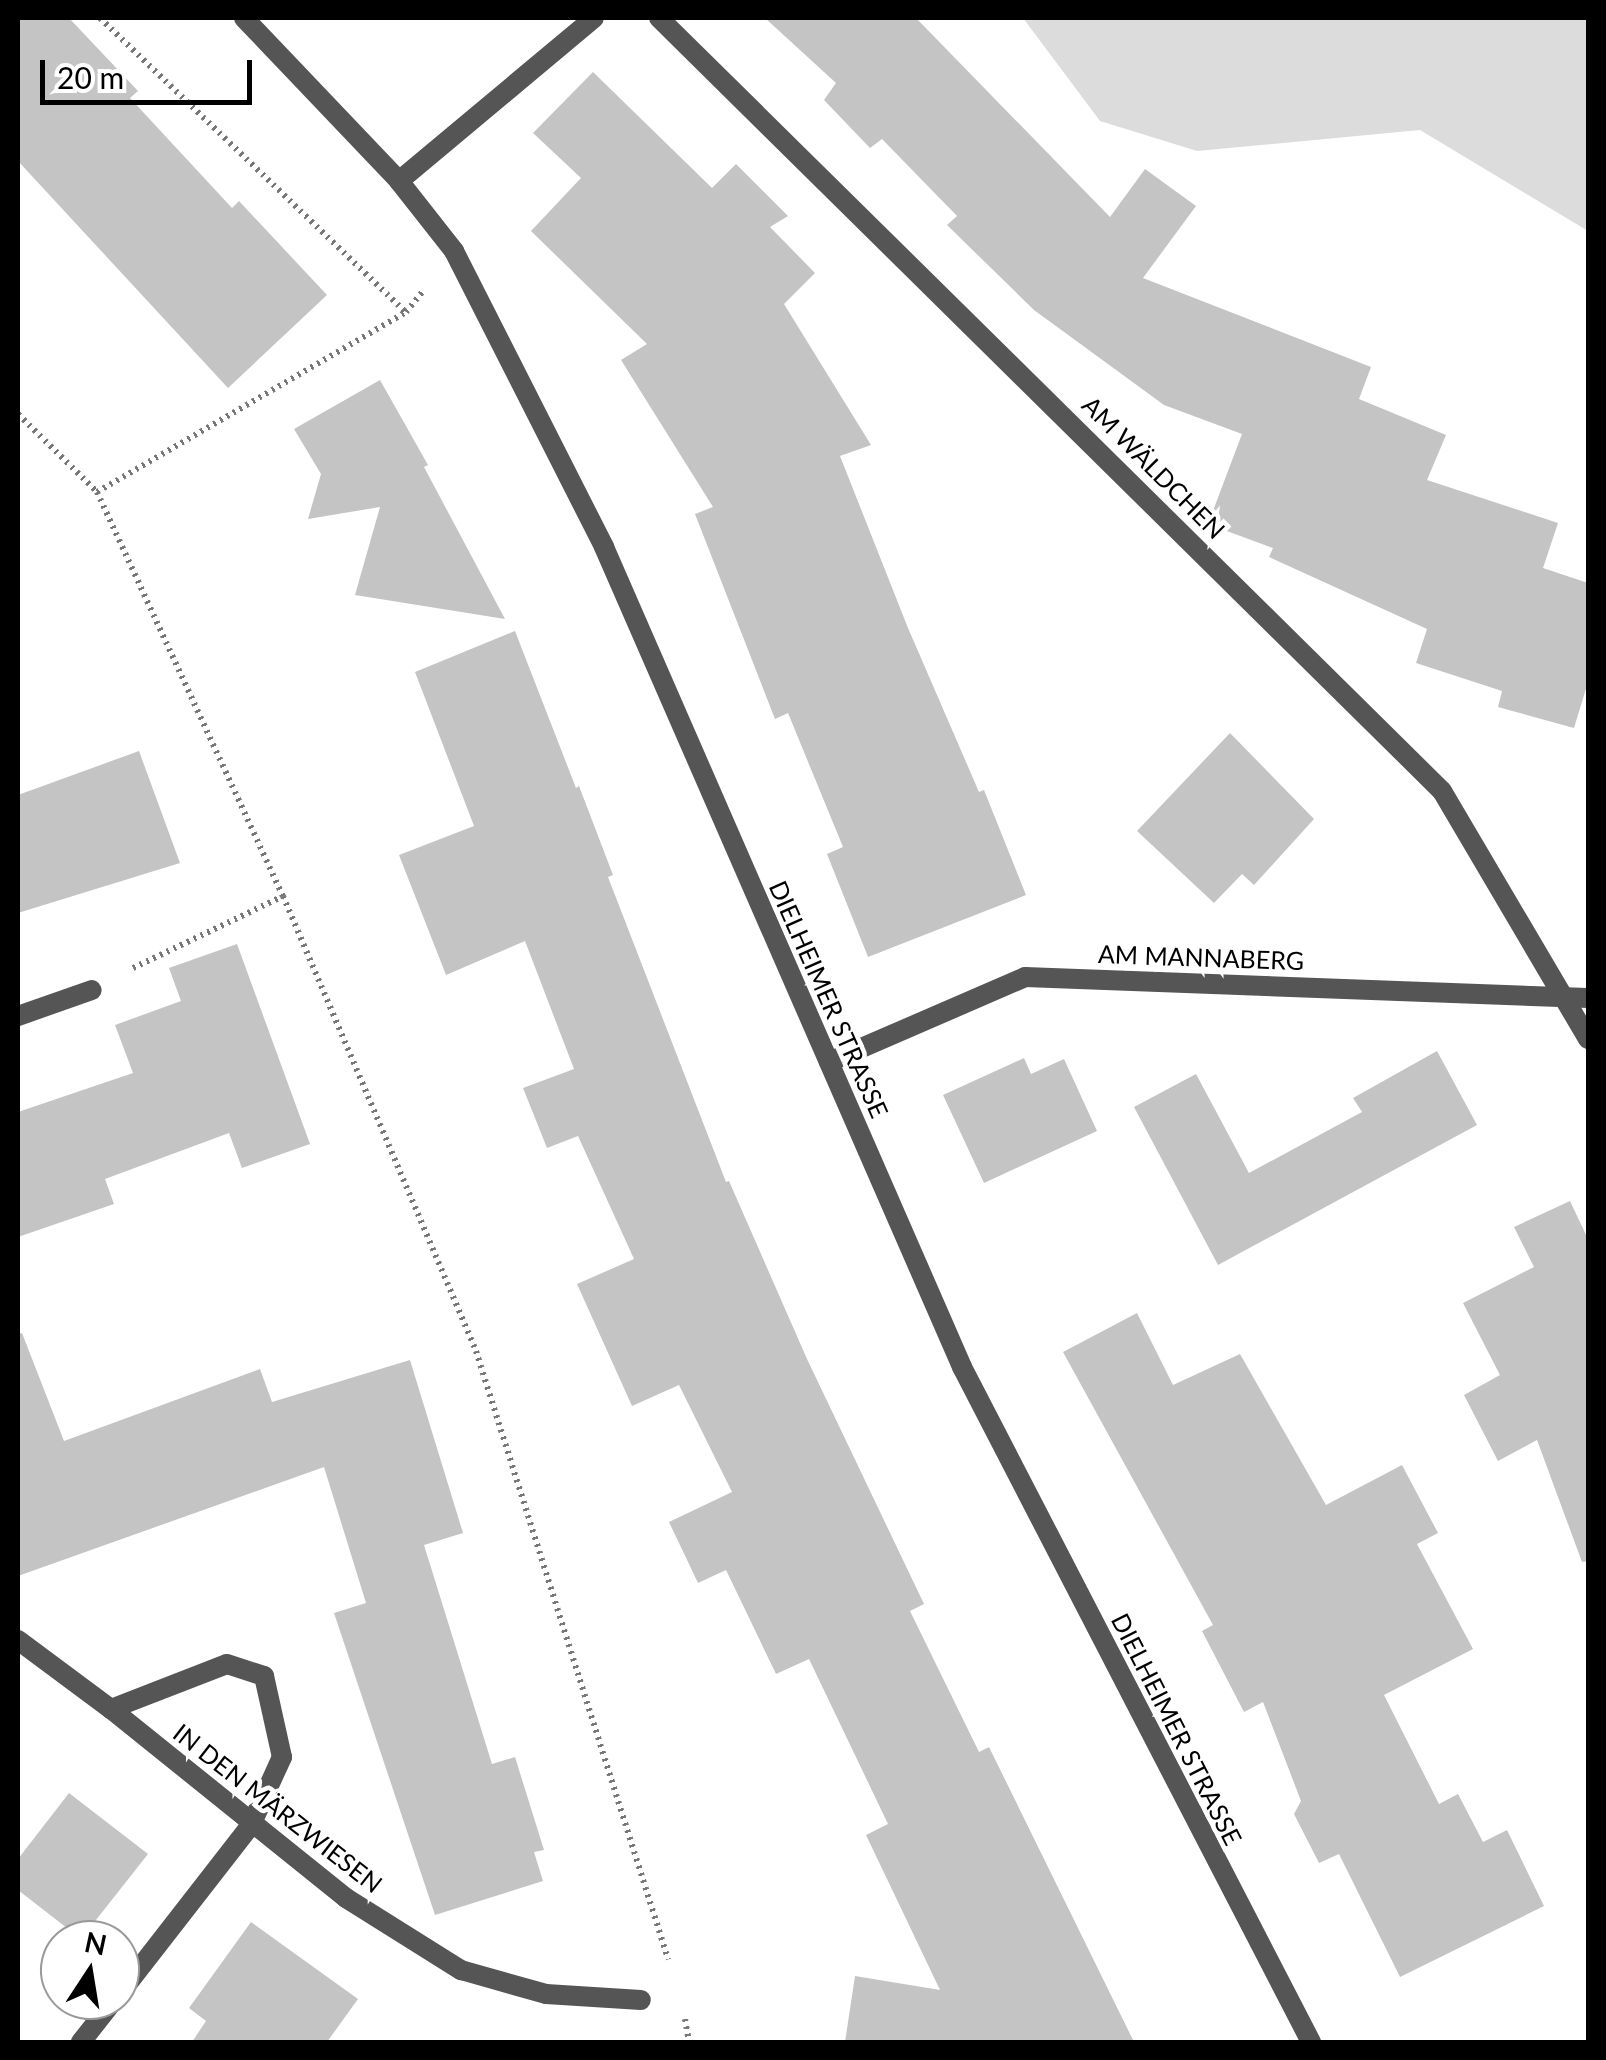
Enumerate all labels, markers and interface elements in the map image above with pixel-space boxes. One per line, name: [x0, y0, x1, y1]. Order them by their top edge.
scale bar: [45, 40, 258, 102]
text: 20 m: [57, 59, 124, 95]
street label: AM WÄLDCHEN: [1076, 389, 1232, 545]
street label: DIELHEIMER STRASSE: [763, 876, 895, 1122]
street label: AM MANNABERG: [1097, 938, 1305, 976]
street label: DIELHEIMER STRASSE: [1106, 1608, 1248, 1850]
street label: IN DEN MÄRZWIESEN: [168, 1717, 388, 1899]
north arrow: [40, 1920, 140, 2020]
text: N: [82, 1924, 110, 1961]

